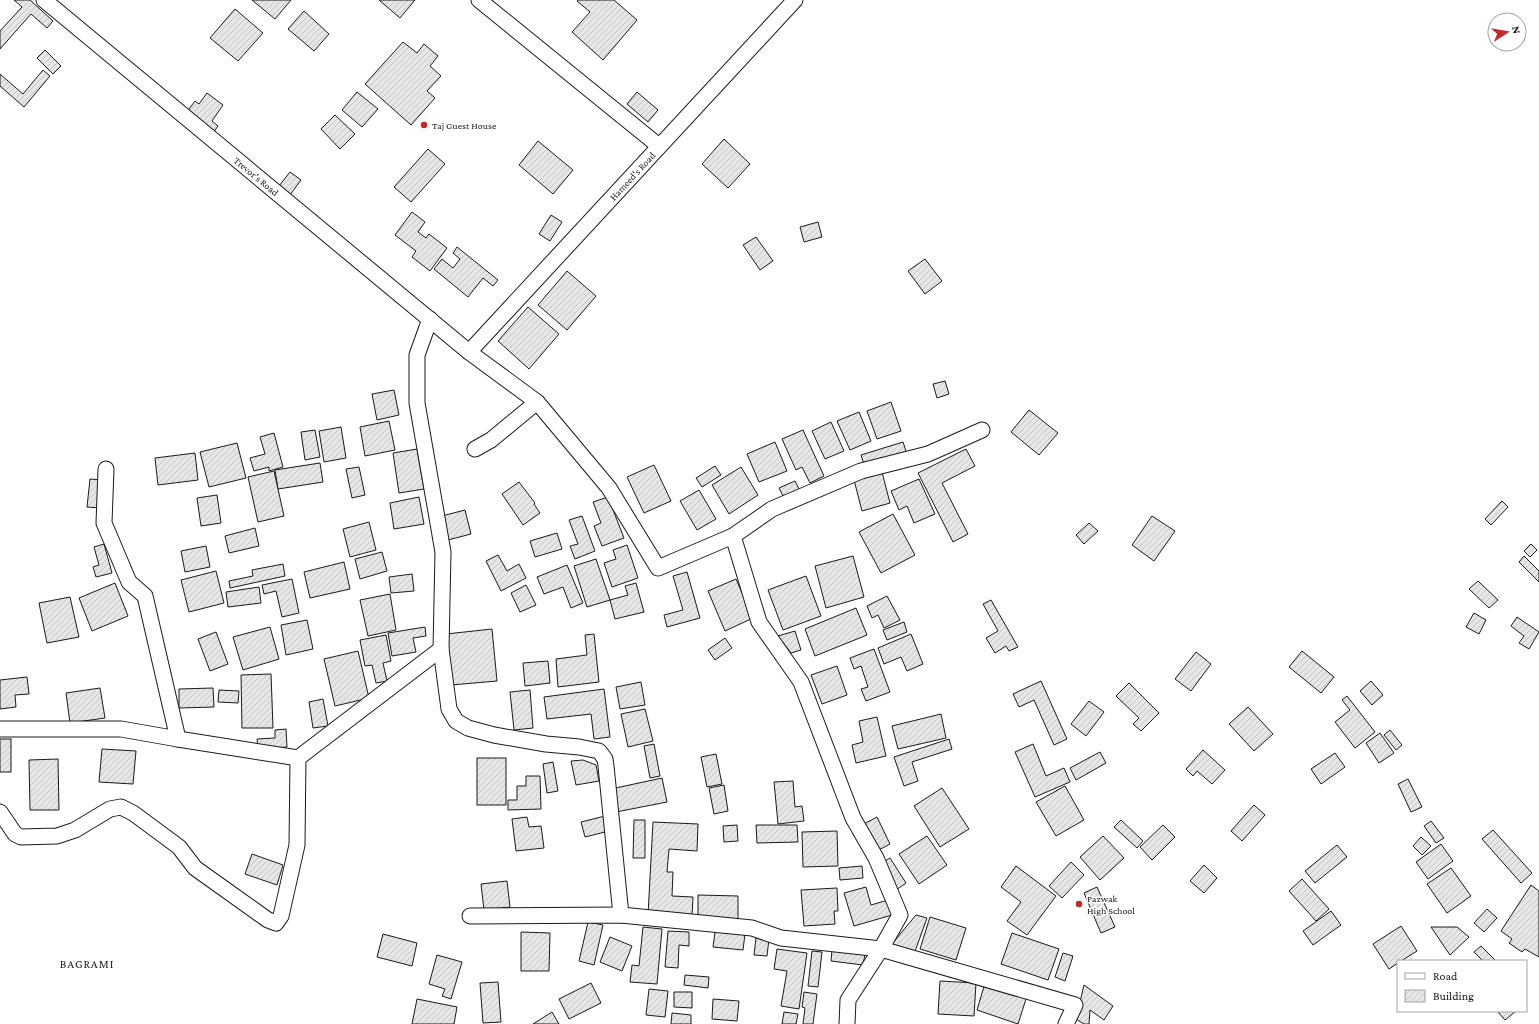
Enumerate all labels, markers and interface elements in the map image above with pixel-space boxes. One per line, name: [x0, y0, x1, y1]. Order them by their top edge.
north arrow: [1487, 12, 1527, 52]
text: N: [1510, 25, 1524, 35]
marker: Taj Guest House: [419, 120, 429, 130]
place label: Taj Guest House: [432, 120, 497, 132]
street label: Hameed's Road: [607, 149, 658, 203]
street label: Trevor's Road: [232, 155, 281, 199]
place label: Pazwak High School: [1087, 893, 1135, 916]
marker: Pazwak High School: [1074, 899, 1084, 909]
district label: BAGRAMI: [60, 957, 114, 971]
legend: [1397, 960, 1527, 1012]
text: Road: [1433, 969, 1458, 983]
text: Building: [1433, 989, 1474, 1003]

